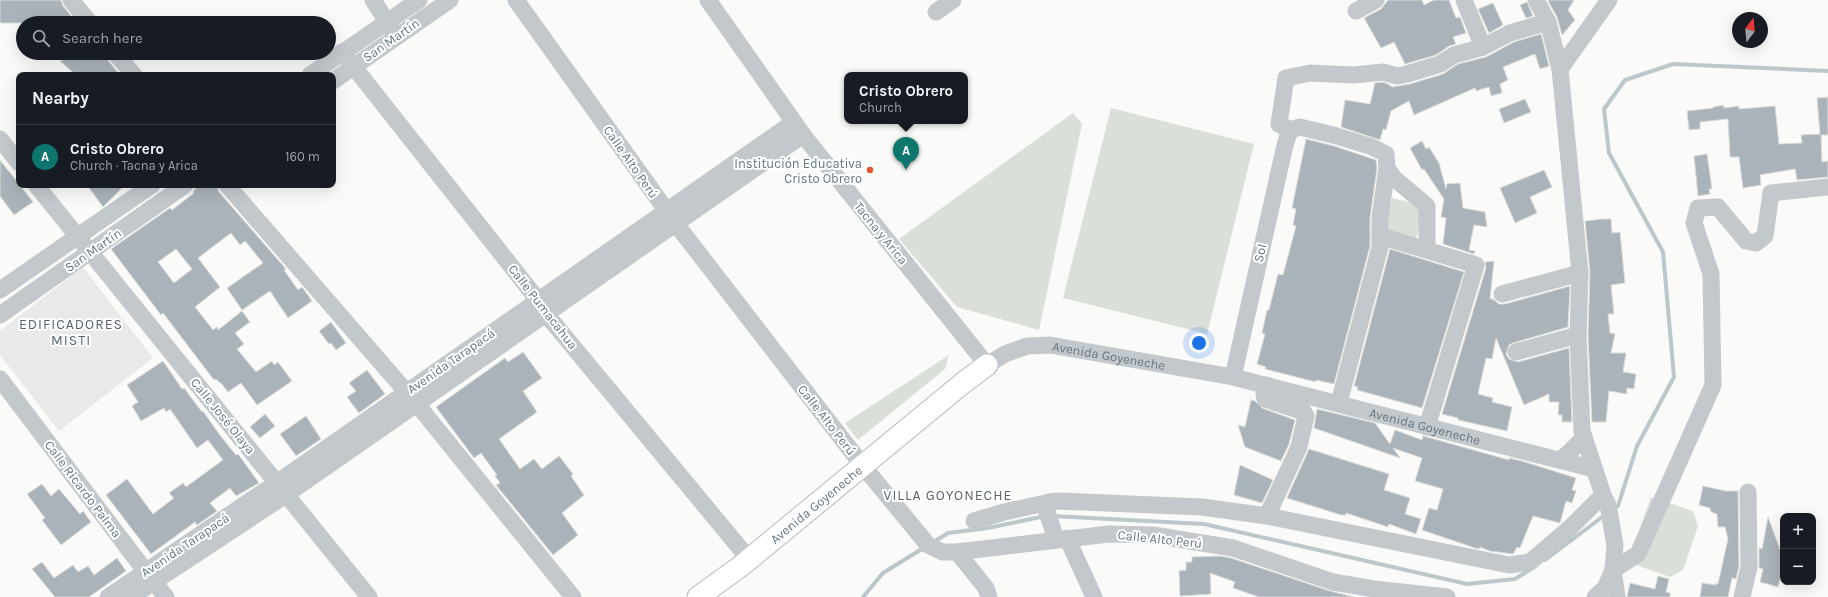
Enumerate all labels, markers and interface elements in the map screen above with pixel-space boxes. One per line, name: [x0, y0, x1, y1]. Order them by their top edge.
north arrow: [1732, 12, 1768, 48]
street label: San Martín: [360, 15, 422, 65]
search box: [16, 16, 336, 60]
icon: search: [30, 27, 52, 49]
text: Search here: [62, 29, 143, 47]
popup: [844, 72, 968, 124]
text: Cristo Obrero: [859, 82, 953, 100]
text: Nearby: [32, 88, 89, 108]
text: Church: [859, 100, 902, 115]
street label: Calle Alto Perú: [601, 123, 661, 201]
pin: A: [893, 137, 919, 170]
text: Cristo Obrero: [70, 140, 164, 158]
text: A: [41, 149, 49, 164]
text: 160 m: [285, 149, 320, 164]
place label: Institución Educativa Cristo Obrero: [734, 156, 862, 186]
text: Church · Tacna y Arica: [70, 158, 198, 173]
marker: Institución Educativa Cristo Obrero: [865, 165, 875, 175]
street label: Tacna y Arica: [851, 199, 911, 267]
street label: San Martín: [62, 225, 124, 275]
street label: Sol: [1251, 242, 1269, 264]
street label: Calle Pumacahua: [505, 262, 581, 352]
district label: EDIFICADORES MISTI: [19, 316, 123, 349]
street label: Avenida Tarapacá: [404, 325, 498, 397]
your location: [1189, 333, 1209, 353]
street label: Avenida Goyeneche: [1051, 338, 1167, 373]
street label: Calle José Olaya: [188, 375, 258, 457]
street label: Calle Alto Perú: [795, 382, 859, 458]
street label: Avenida Goyeneche: [1368, 405, 1482, 447]
street label: Calle Ricardo Palma: [42, 437, 124, 541]
street label: Avenida Goyeneche: [767, 462, 865, 546]
district label: VILLA GOYONECHE: [884, 487, 1012, 504]
street label: Avenida Tarapacá: [138, 510, 232, 580]
map controls: [1780, 513, 1816, 585]
button: +: [1780, 513, 1816, 549]
street label: Calle Alto Perú: [1117, 527, 1203, 551]
button: −: [1780, 549, 1816, 585]

